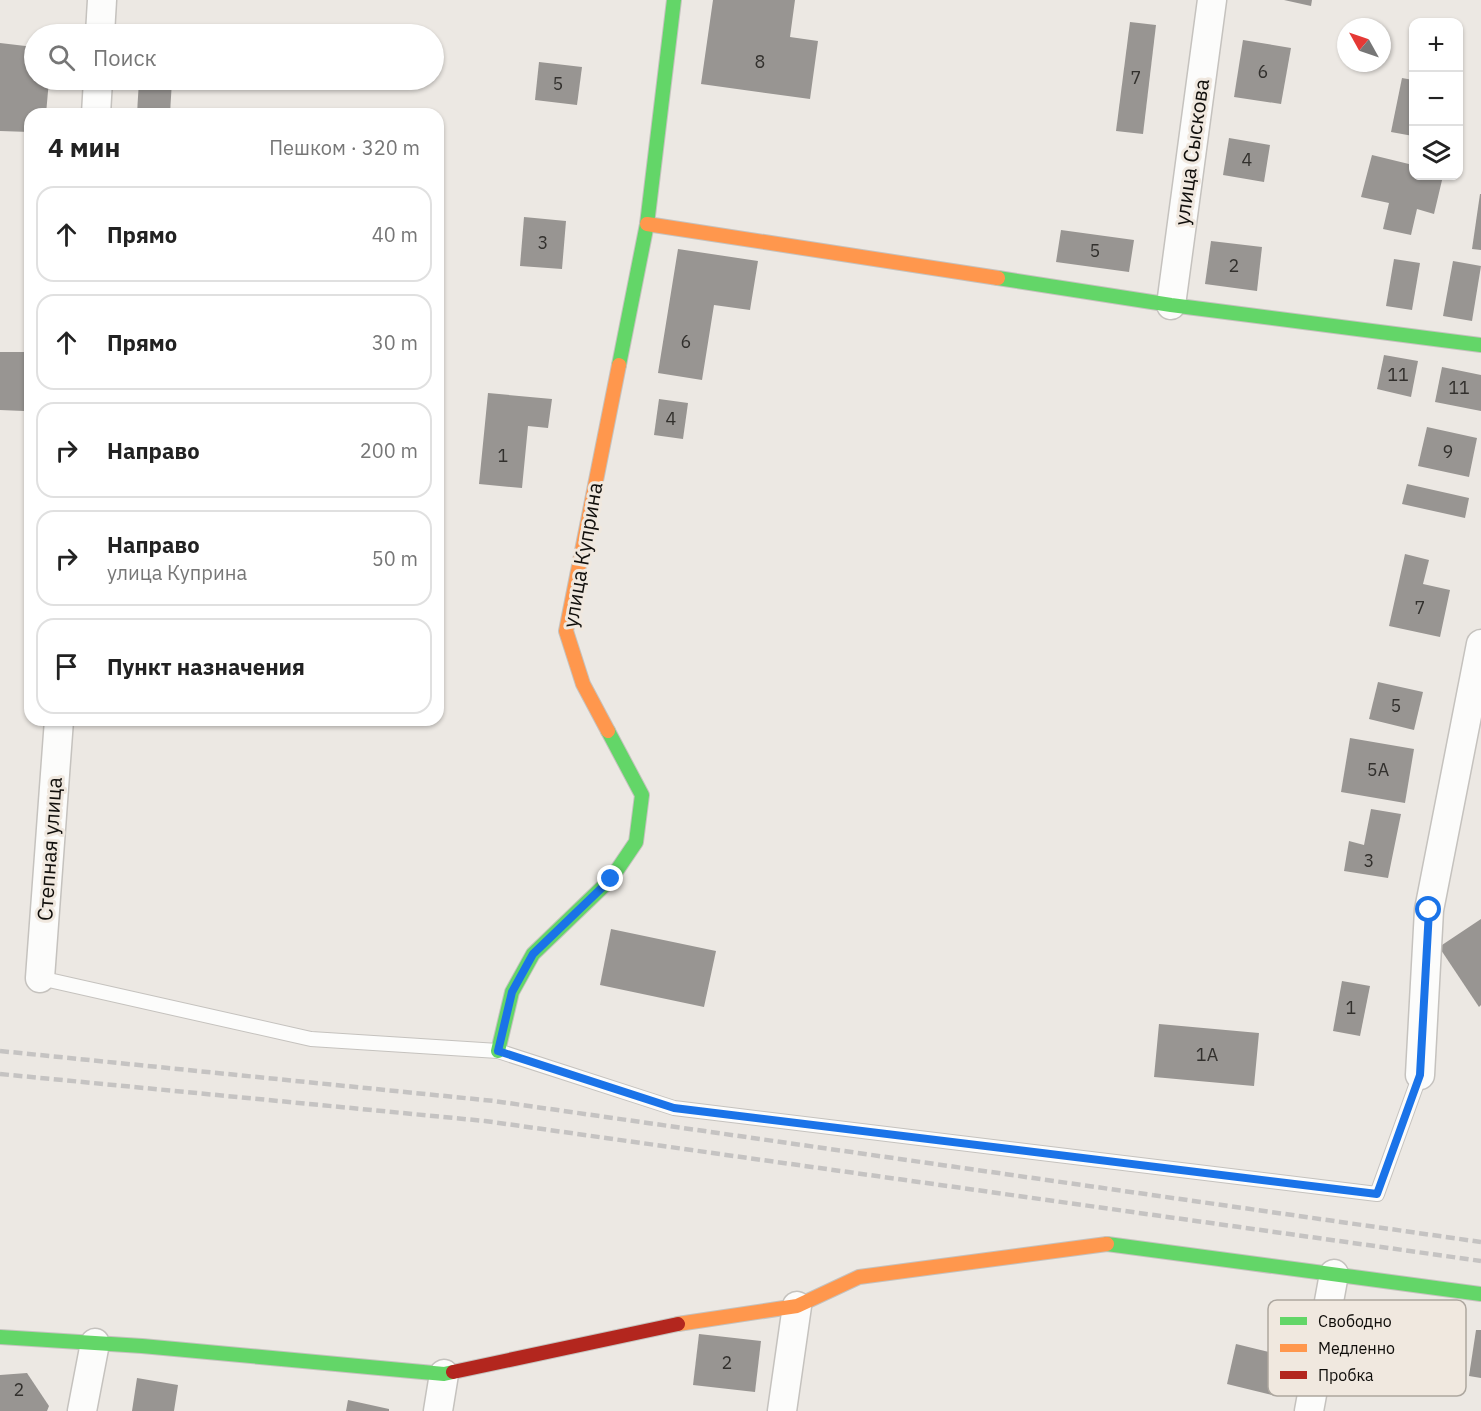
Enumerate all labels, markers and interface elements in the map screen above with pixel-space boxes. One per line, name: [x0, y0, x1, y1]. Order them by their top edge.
north arrow: [1337, 18, 1391, 72]
map controls: [1409, 18, 1463, 180]
button: +: [1409, 18, 1463, 72]
search box: [24, 24, 444, 90]
icon: search: [45, 41, 78, 74]
text: Поиск: [93, 43, 157, 72]
house number: 8: [755, 50, 765, 73]
house number: 6: [1258, 60, 1268, 83]
house number: 7: [1131, 66, 1141, 89]
house number: 5: [553, 72, 563, 95]
button: −: [1409, 72, 1463, 126]
street label: улица Сыскова: [1167, 77, 1215, 227]
button: layers: [1409, 126, 1463, 180]
text: 4 мин: [48, 130, 120, 164]
text: Пешком · 320 m: [269, 134, 420, 161]
house number: 4: [1242, 148, 1253, 171]
icon: ahead: [50, 218, 83, 251]
text: Прямо: [107, 220, 177, 249]
text: 40 m: [372, 221, 418, 248]
house number: 3: [538, 231, 548, 254]
house number: 5: [1090, 239, 1100, 262]
house number: 2: [1229, 254, 1239, 277]
icon: ahead: [50, 326, 83, 359]
text: Прямо: [107, 328, 177, 357]
text: 30 m: [372, 329, 418, 356]
house number: 6: [681, 330, 691, 353]
house number: 11: [1387, 363, 1409, 386]
house number: 11: [1448, 376, 1470, 399]
house number: 4: [666, 407, 677, 430]
icon: right: [50, 434, 83, 467]
text: Направо: [107, 436, 200, 465]
text: 200 m: [360, 437, 418, 464]
house number: 9: [1443, 440, 1453, 463]
house number: 1: [498, 444, 508, 467]
street label: улица Куприна: [555, 480, 609, 630]
text: Направо: [107, 530, 200, 559]
icon: right: [50, 542, 83, 575]
text: 50 m: [372, 545, 418, 572]
text: улица Куприна: [107, 559, 247, 586]
house number: 7: [1415, 596, 1425, 619]
icon: arrive: [50, 650, 83, 683]
text: Пункт назначения: [107, 652, 305, 681]
house number: 5: [1391, 694, 1401, 717]
house number: 5А: [1367, 758, 1390, 781]
street label: Степная улица: [30, 776, 68, 922]
house number: 3: [1364, 849, 1374, 872]
route end: [597, 865, 623, 891]
route start: [1415, 896, 1441, 922]
house number: 1: [1346, 996, 1356, 1019]
house number: 1А: [1196, 1043, 1219, 1066]
legend: [1268, 1300, 1466, 1396]
text: Свободно: [1318, 1311, 1392, 1331]
text: Медленно: [1318, 1338, 1395, 1358]
house number: 2: [722, 1351, 732, 1374]
text: Пробка: [1318, 1365, 1374, 1385]
house number: 2: [14, 1378, 24, 1401]

